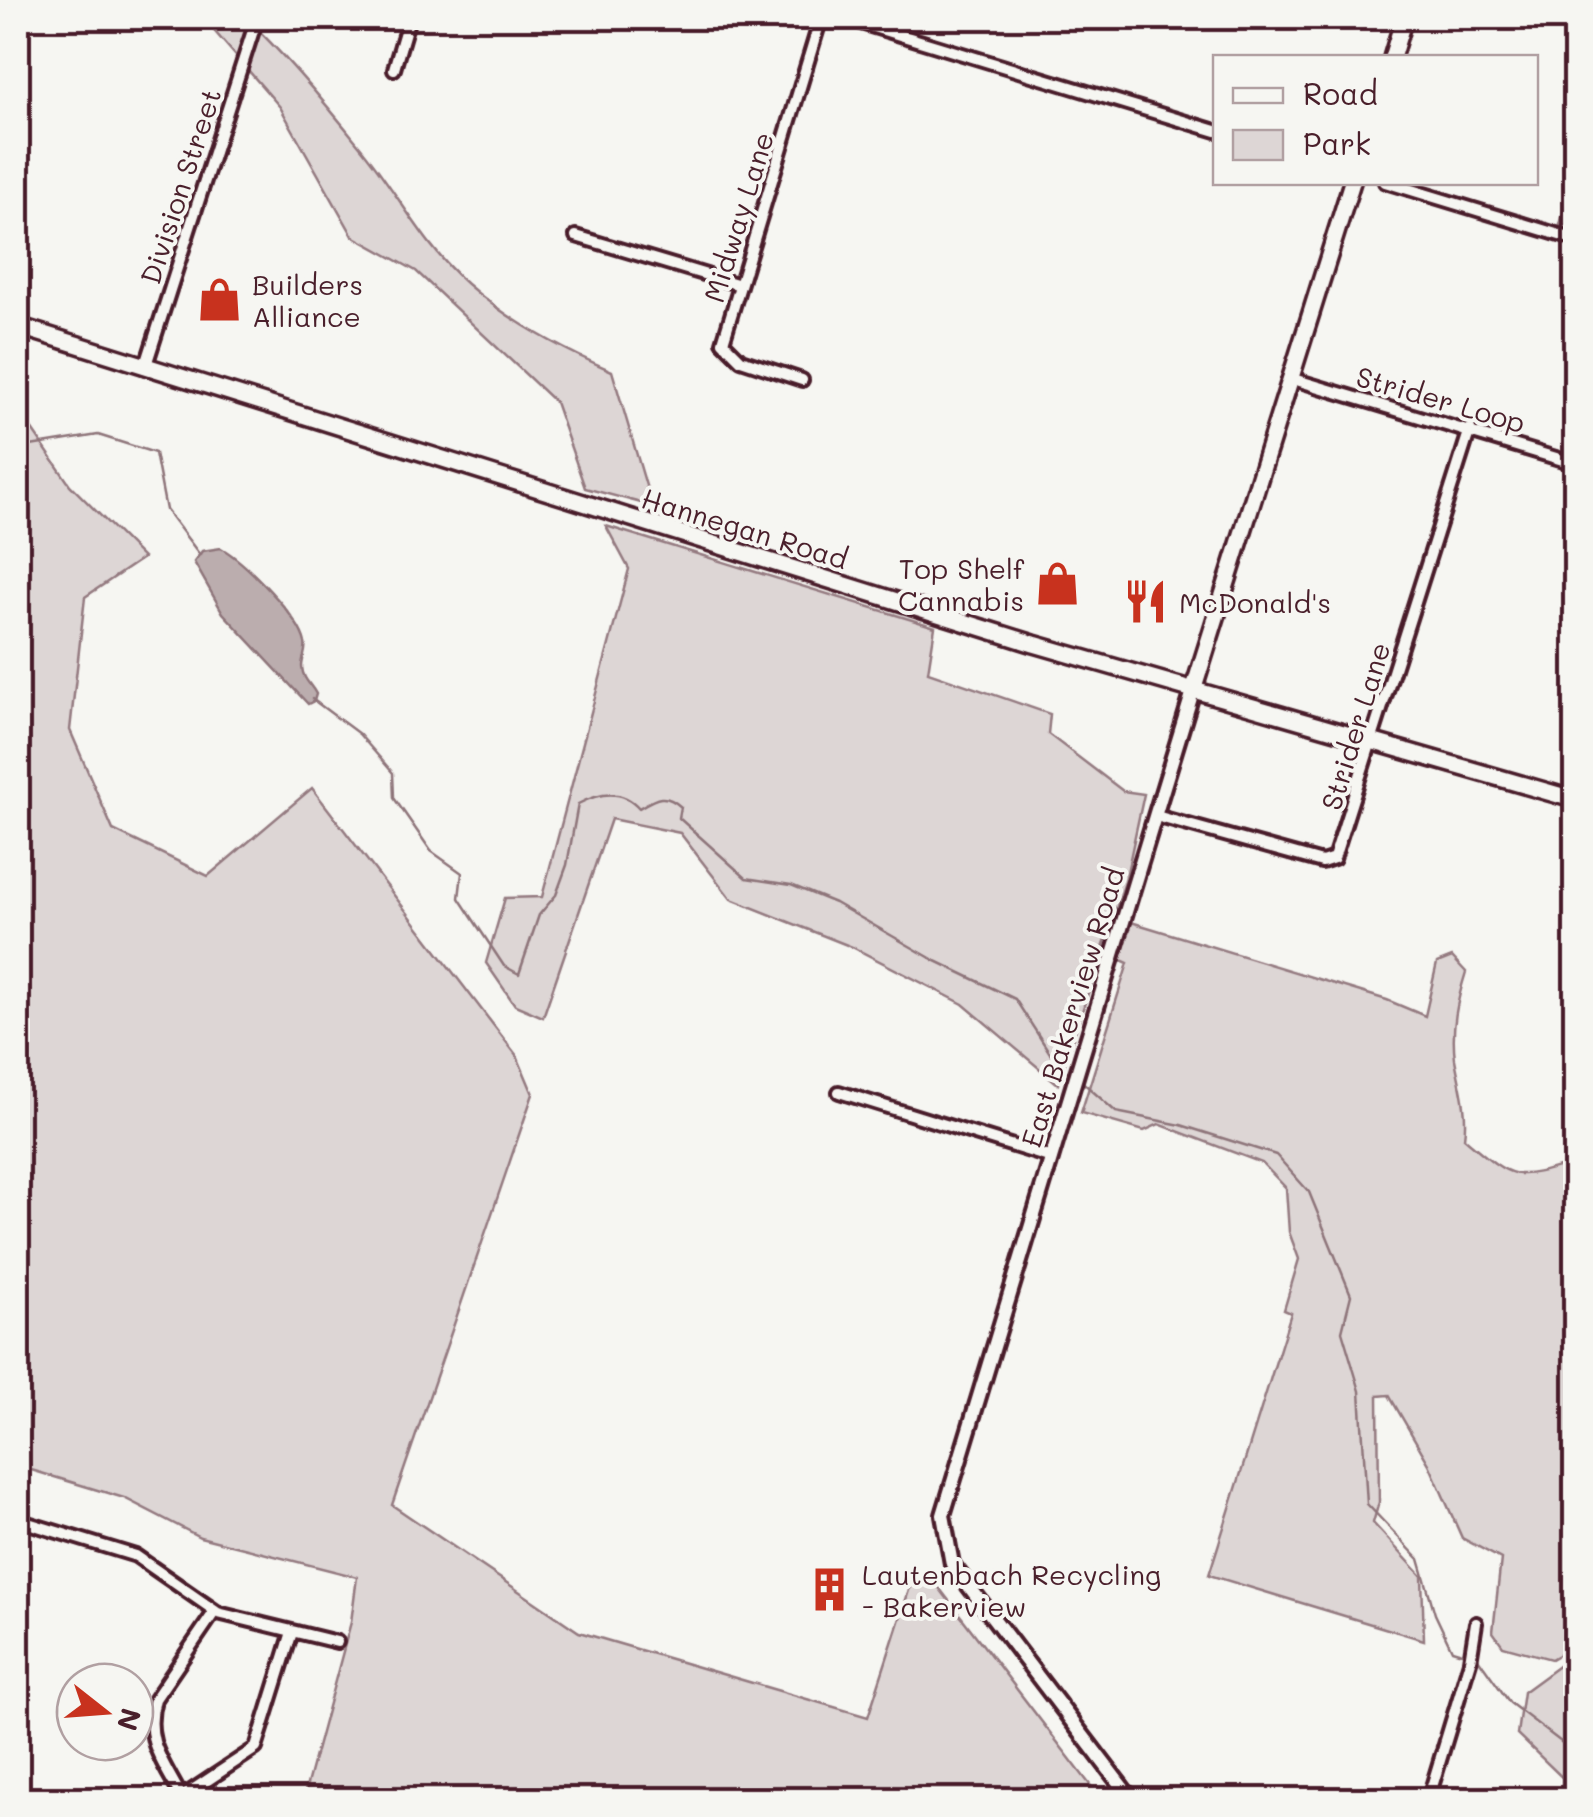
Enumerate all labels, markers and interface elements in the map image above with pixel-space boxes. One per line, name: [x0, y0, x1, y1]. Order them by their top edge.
legend: [1213, 55, 1538, 185]
text: Road: [1303, 73, 1378, 113]
street label: Division Street: [131, 84, 229, 288]
text: Park: [1303, 123, 1371, 163]
street label: Midway Lane: [695, 127, 781, 307]
place label: Builders Alliance: [252, 266, 363, 334]
shop icon: Builders Alliance: [195, 276, 243, 324]
street label: Strider Loop: [1352, 358, 1530, 440]
street label: Hannegan Road: [638, 480, 852, 576]
place label: Top Shelf Cannabis: [898, 550, 1025, 618]
shop icon: Top Shelf Cannabis: [1033, 560, 1081, 608]
restaurant icon: McDonald's: [1122, 578, 1170, 626]
place label: McDonald's: [1179, 584, 1331, 620]
street label: Strider Lane: [1312, 638, 1398, 814]
street label: East Bakerview Road: [1012, 863, 1132, 1151]
place label: Lautenbach Recycling - Bakerview: [862, 1556, 1161, 1624]
building icon: Lautenbach Recycling - Bakerview: [805, 1566, 853, 1614]
north arrow: [55, 1662, 155, 1762]
text: N: [110, 1704, 150, 1735]

